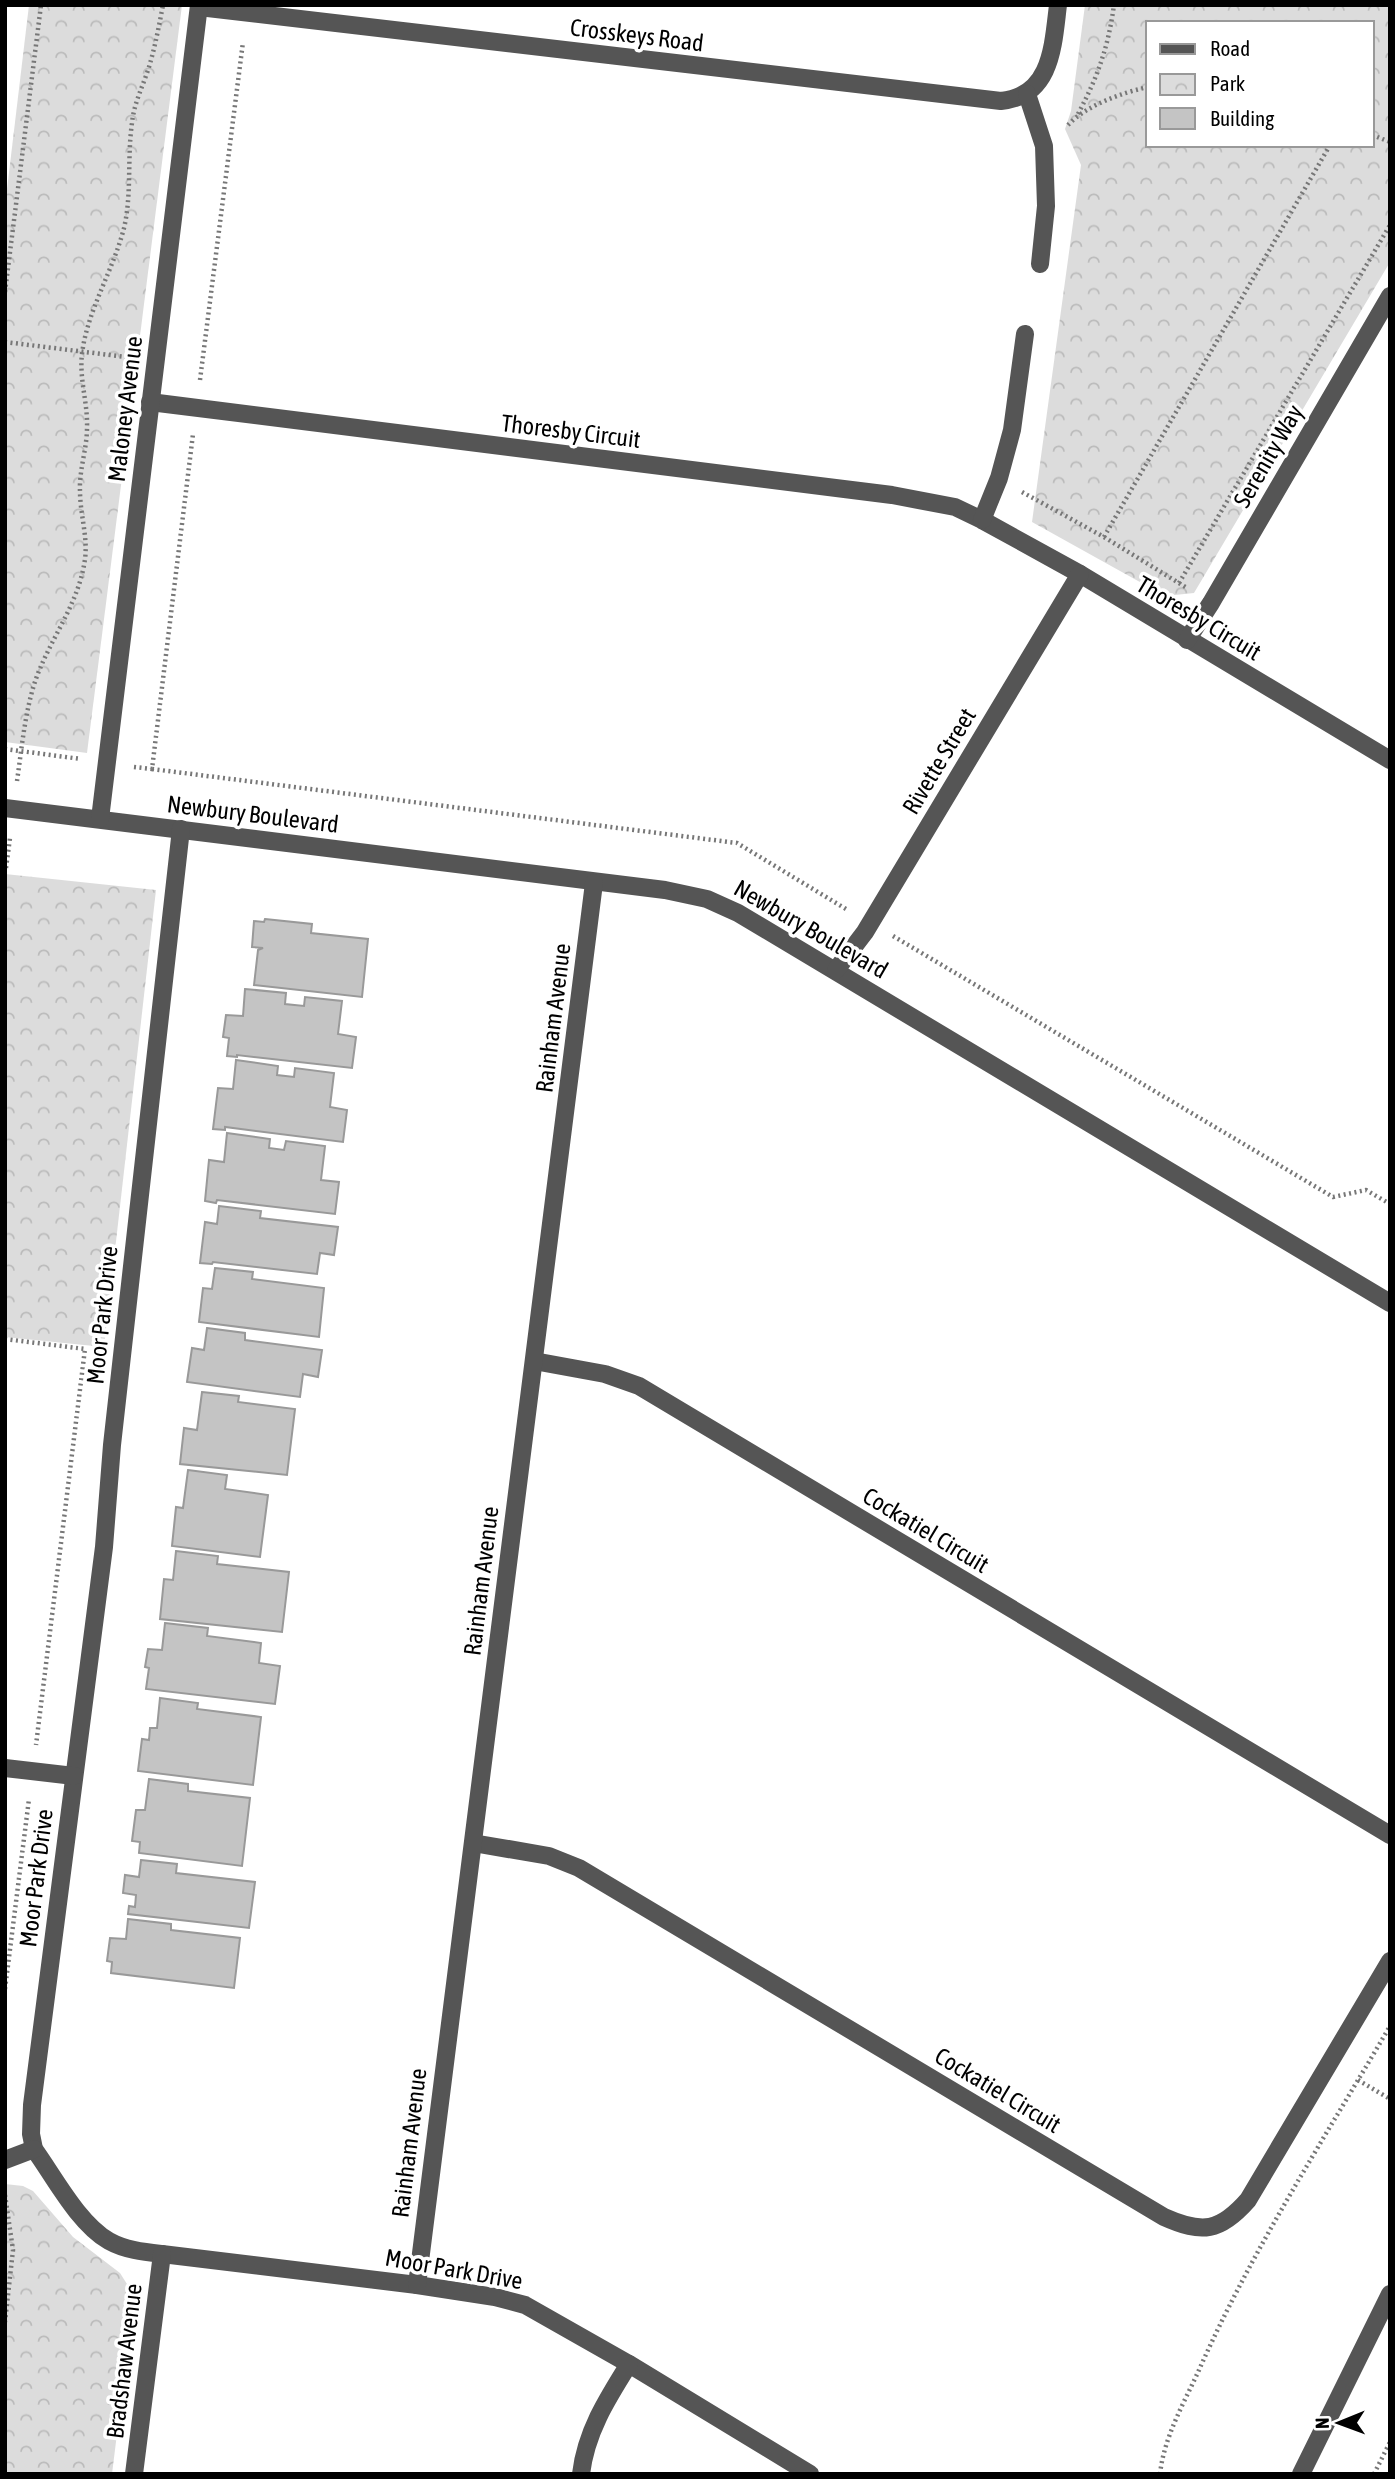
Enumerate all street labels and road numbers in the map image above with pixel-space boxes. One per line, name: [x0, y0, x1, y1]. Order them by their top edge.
street label: Crosskeys Road: [569, 13, 705, 57]
street label: Maloney Avenue: [103, 335, 147, 483]
street label: Serenity Way: [1228, 400, 1308, 512]
street label: Thoresby Circuit: [500, 409, 642, 453]
street label: Thoresby Circuit: [1132, 570, 1266, 666]
street label: Rivette Street: [897, 703, 981, 819]
street label: Newbury Boulevard: [166, 790, 340, 838]
street label: Newbury Boulevard: [729, 874, 893, 984]
street label: Rainham Avenue: [530, 942, 576, 1094]
street label: Moor Park Drive: [81, 1244, 123, 1386]
street label: Cockatiel Circuit: [858, 1482, 994, 1578]
street label: Rainham Avenue: [458, 1505, 504, 1657]
street label: Moor Park Drive: [14, 1807, 58, 1949]
street label: Cockatiel Circuit: [930, 2042, 1066, 2138]
street label: Rainham Avenue: [386, 2067, 432, 2219]
street label: Moor Park Drive: [383, 2244, 525, 2294]
street label: Bradshaw Avenue: [101, 2282, 147, 2440]

